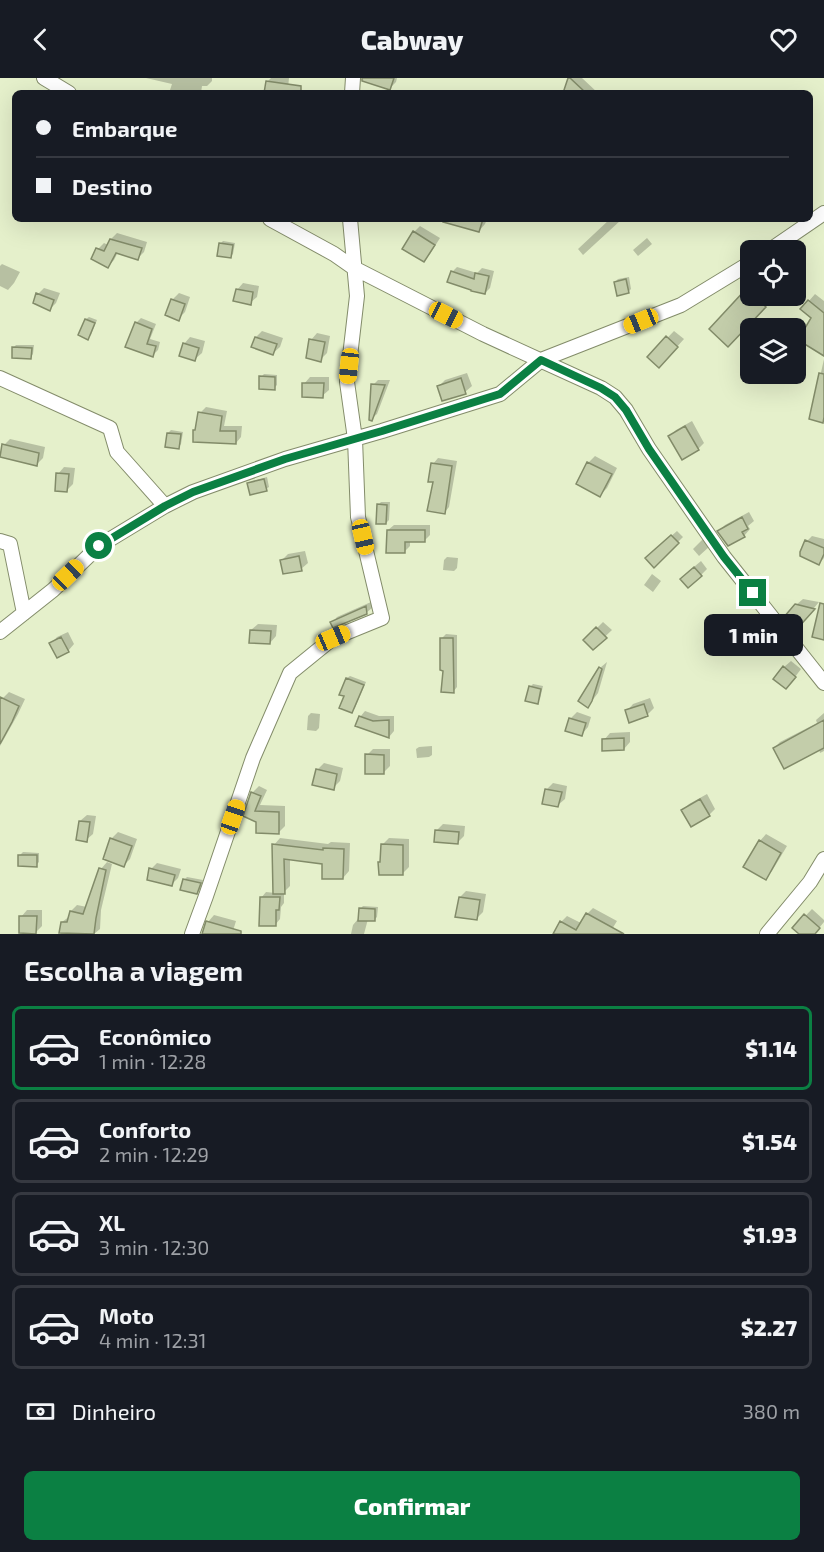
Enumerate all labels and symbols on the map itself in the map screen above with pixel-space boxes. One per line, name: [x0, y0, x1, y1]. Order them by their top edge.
car: [426, 299, 466, 331]
car: [621, 306, 661, 336]
car: [338, 347, 360, 385]
car: [350, 517, 376, 557]
route start: [85, 532, 112, 559]
car: [49, 556, 87, 594]
route end: [739, 579, 766, 606]
callout: 1 min: [704, 614, 802, 656]
car: [313, 623, 353, 653]
car: [219, 797, 247, 837]

